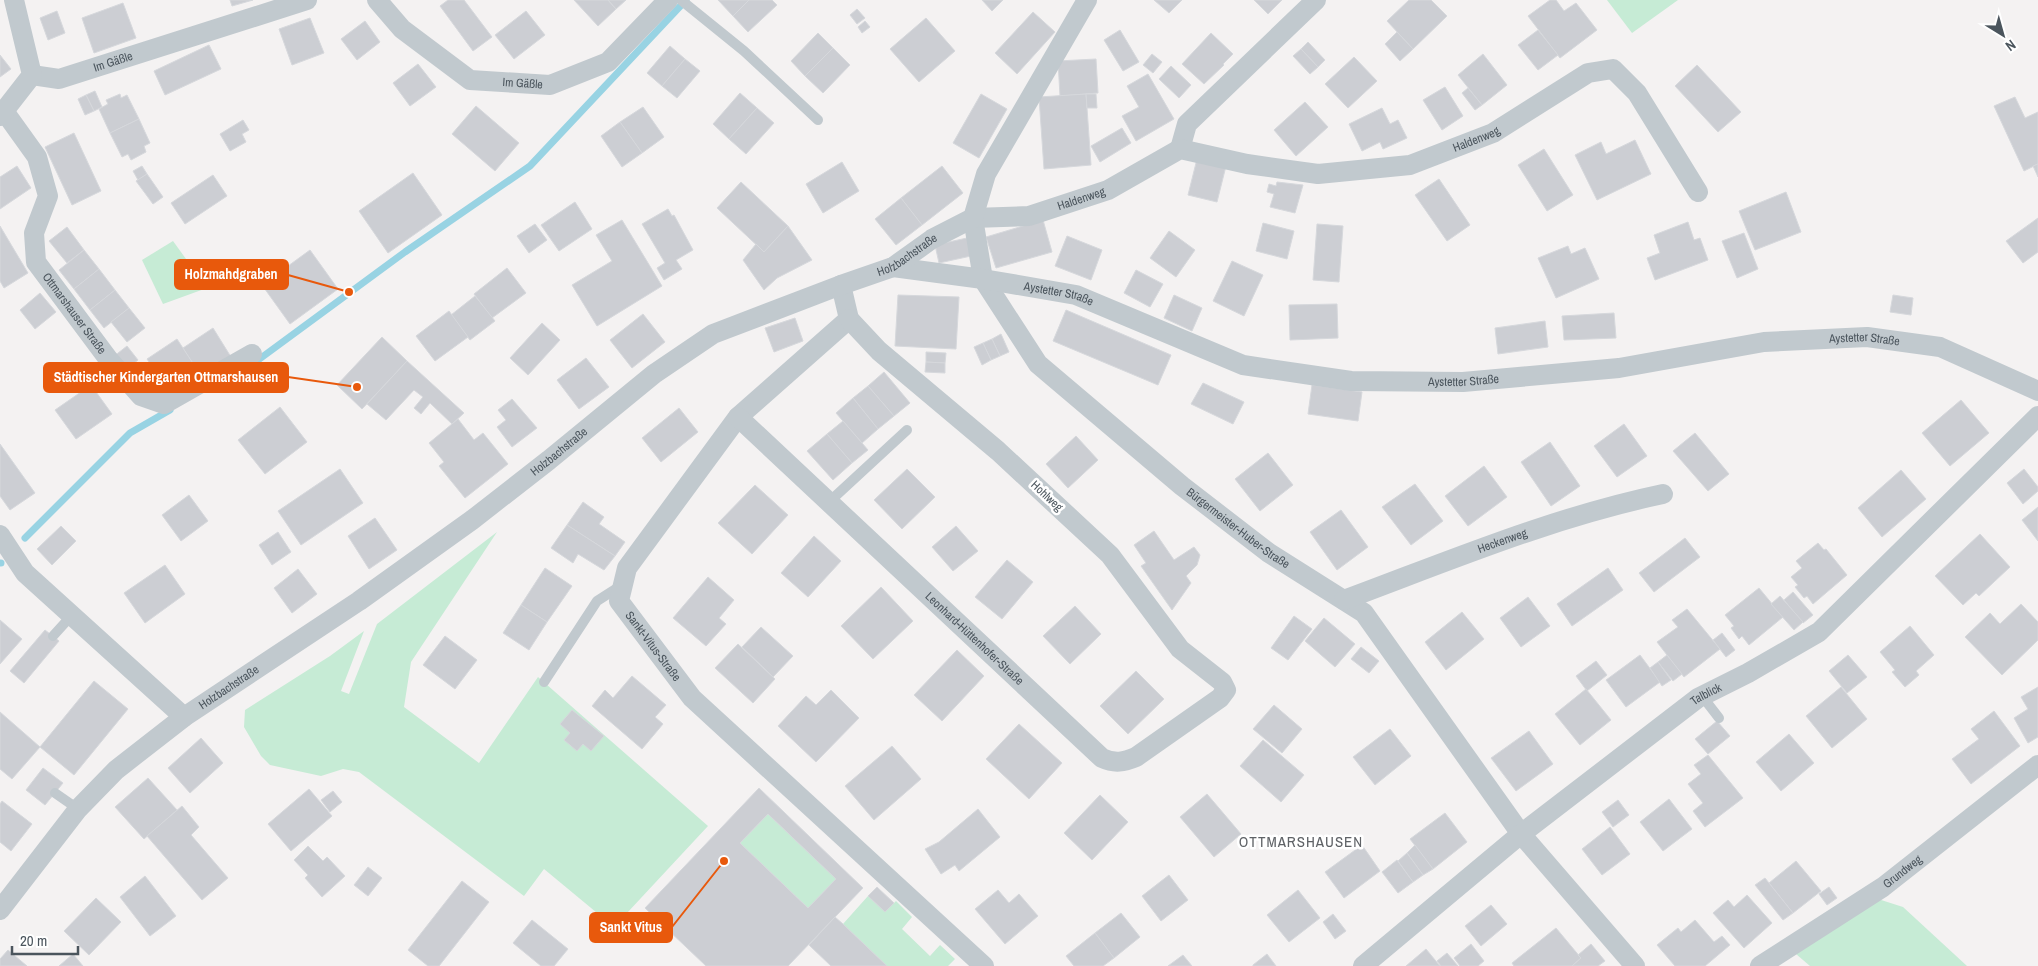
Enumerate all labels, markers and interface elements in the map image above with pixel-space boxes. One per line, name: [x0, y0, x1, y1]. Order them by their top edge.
north arrow: [1978, 10, 2028, 60]
text: N: [2002, 36, 2020, 55]
street label: Im Gäßle: [91, 48, 135, 76]
street label: Im Gäßle: [502, 74, 543, 93]
street label: Haldenweg: [1450, 122, 1503, 156]
street label: Haldenweg: [1055, 183, 1108, 214]
street label: Holzbachstraße: [875, 230, 940, 280]
callout: Holzmahdgraben: [175, 260, 288, 289]
text: Holzmahdgraben: [184, 265, 278, 283]
street label: Ottmarshauser Straße: [39, 270, 110, 357]
street label: Aystetter Straße: [1022, 278, 1096, 309]
street label: Aystetter Straße: [1828, 329, 1901, 349]
callout: Städtischer Kindergarten Ottmarshausen: [44, 363, 288, 392]
text: Städtischer Kindergarten Ottmarshausen: [54, 368, 278, 386]
street label: Aystetter Straße: [1427, 371, 1500, 390]
street label: Holzbachstraße: [527, 424, 591, 479]
street label: Hohlweg: [1028, 477, 1067, 515]
street label: Bürgermeister-Huber-Straße: [1183, 484, 1293, 572]
street label: Heckenweg: [1475, 525, 1530, 557]
street label: Leonhard-Hüttenhofer-Straße: [922, 588, 1027, 689]
street label: Sankt-Vitus-Straße: [622, 608, 685, 684]
street label: Holzbachstraße: [196, 662, 262, 713]
street label: Talblick: [1687, 679, 1724, 709]
district label: OTTMARSHAUSEN: [1239, 831, 1363, 852]
street label: Grundweg: [1880, 851, 1926, 892]
callout: Sankt Vitus: [590, 913, 672, 942]
text: Sankt Vitus: [600, 918, 662, 936]
scale bar: [12, 924, 79, 956]
text: 20 m: [20, 930, 47, 951]

